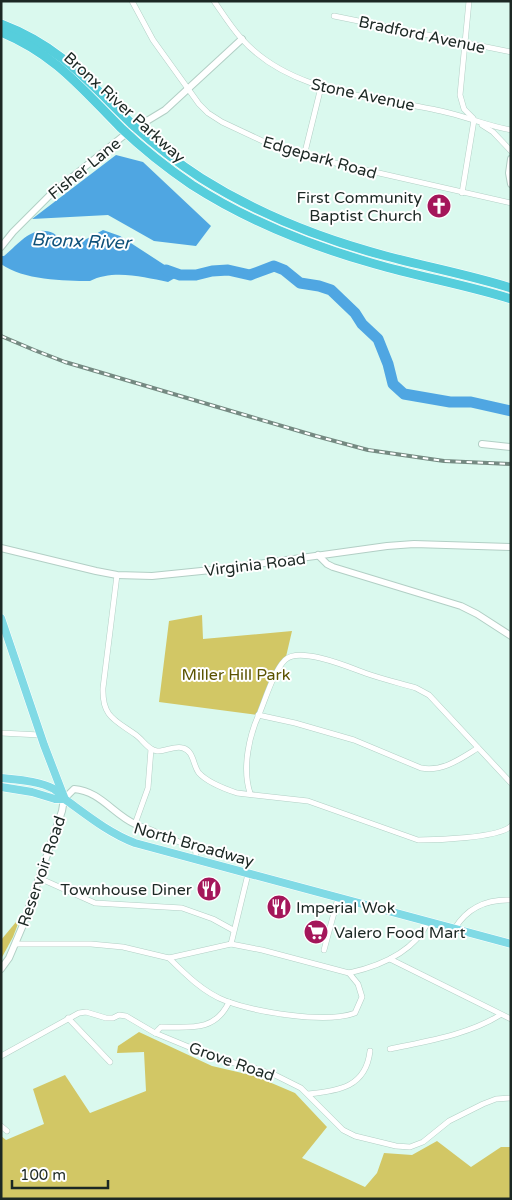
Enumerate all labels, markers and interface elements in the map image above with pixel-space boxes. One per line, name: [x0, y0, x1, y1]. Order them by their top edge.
street label: Bradford Avenue: [357, 12, 487, 58]
street label: Bronx River Parkway: [60, 48, 189, 168]
street label: Stone Avenue: [309, 74, 416, 116]
street label: Edgepark Road: [260, 132, 379, 184]
street label: Fisher Lane: [44, 134, 125, 204]
place label: First Community Baptist Church: [296, 188, 422, 226]
church icon: First Community Baptist Church: [426, 193, 452, 219]
water label: Bronx River: [31, 228, 133, 254]
street label: Virginia Road: [203, 549, 307, 581]
park label: Miller Hill Park: [182, 665, 291, 685]
street label: Reservoir Road: [14, 813, 70, 929]
street label: North Broadway: [131, 818, 257, 872]
restaurant icon: Townhouse Diner: [196, 876, 222, 902]
place label: Townhouse Diner: [60, 880, 193, 900]
restaurant icon: Imperial Wok: [266, 894, 292, 920]
place label: Imperial Wok: [296, 898, 396, 918]
supermarket icon: Valero Food Mart: [303, 919, 329, 945]
place label: Valero Food Mart: [334, 923, 466, 943]
street label: Grove Road: [186, 1038, 277, 1086]
scale bar: [12, 1158, 109, 1190]
text: 100 m: [20, 1166, 66, 1184]

